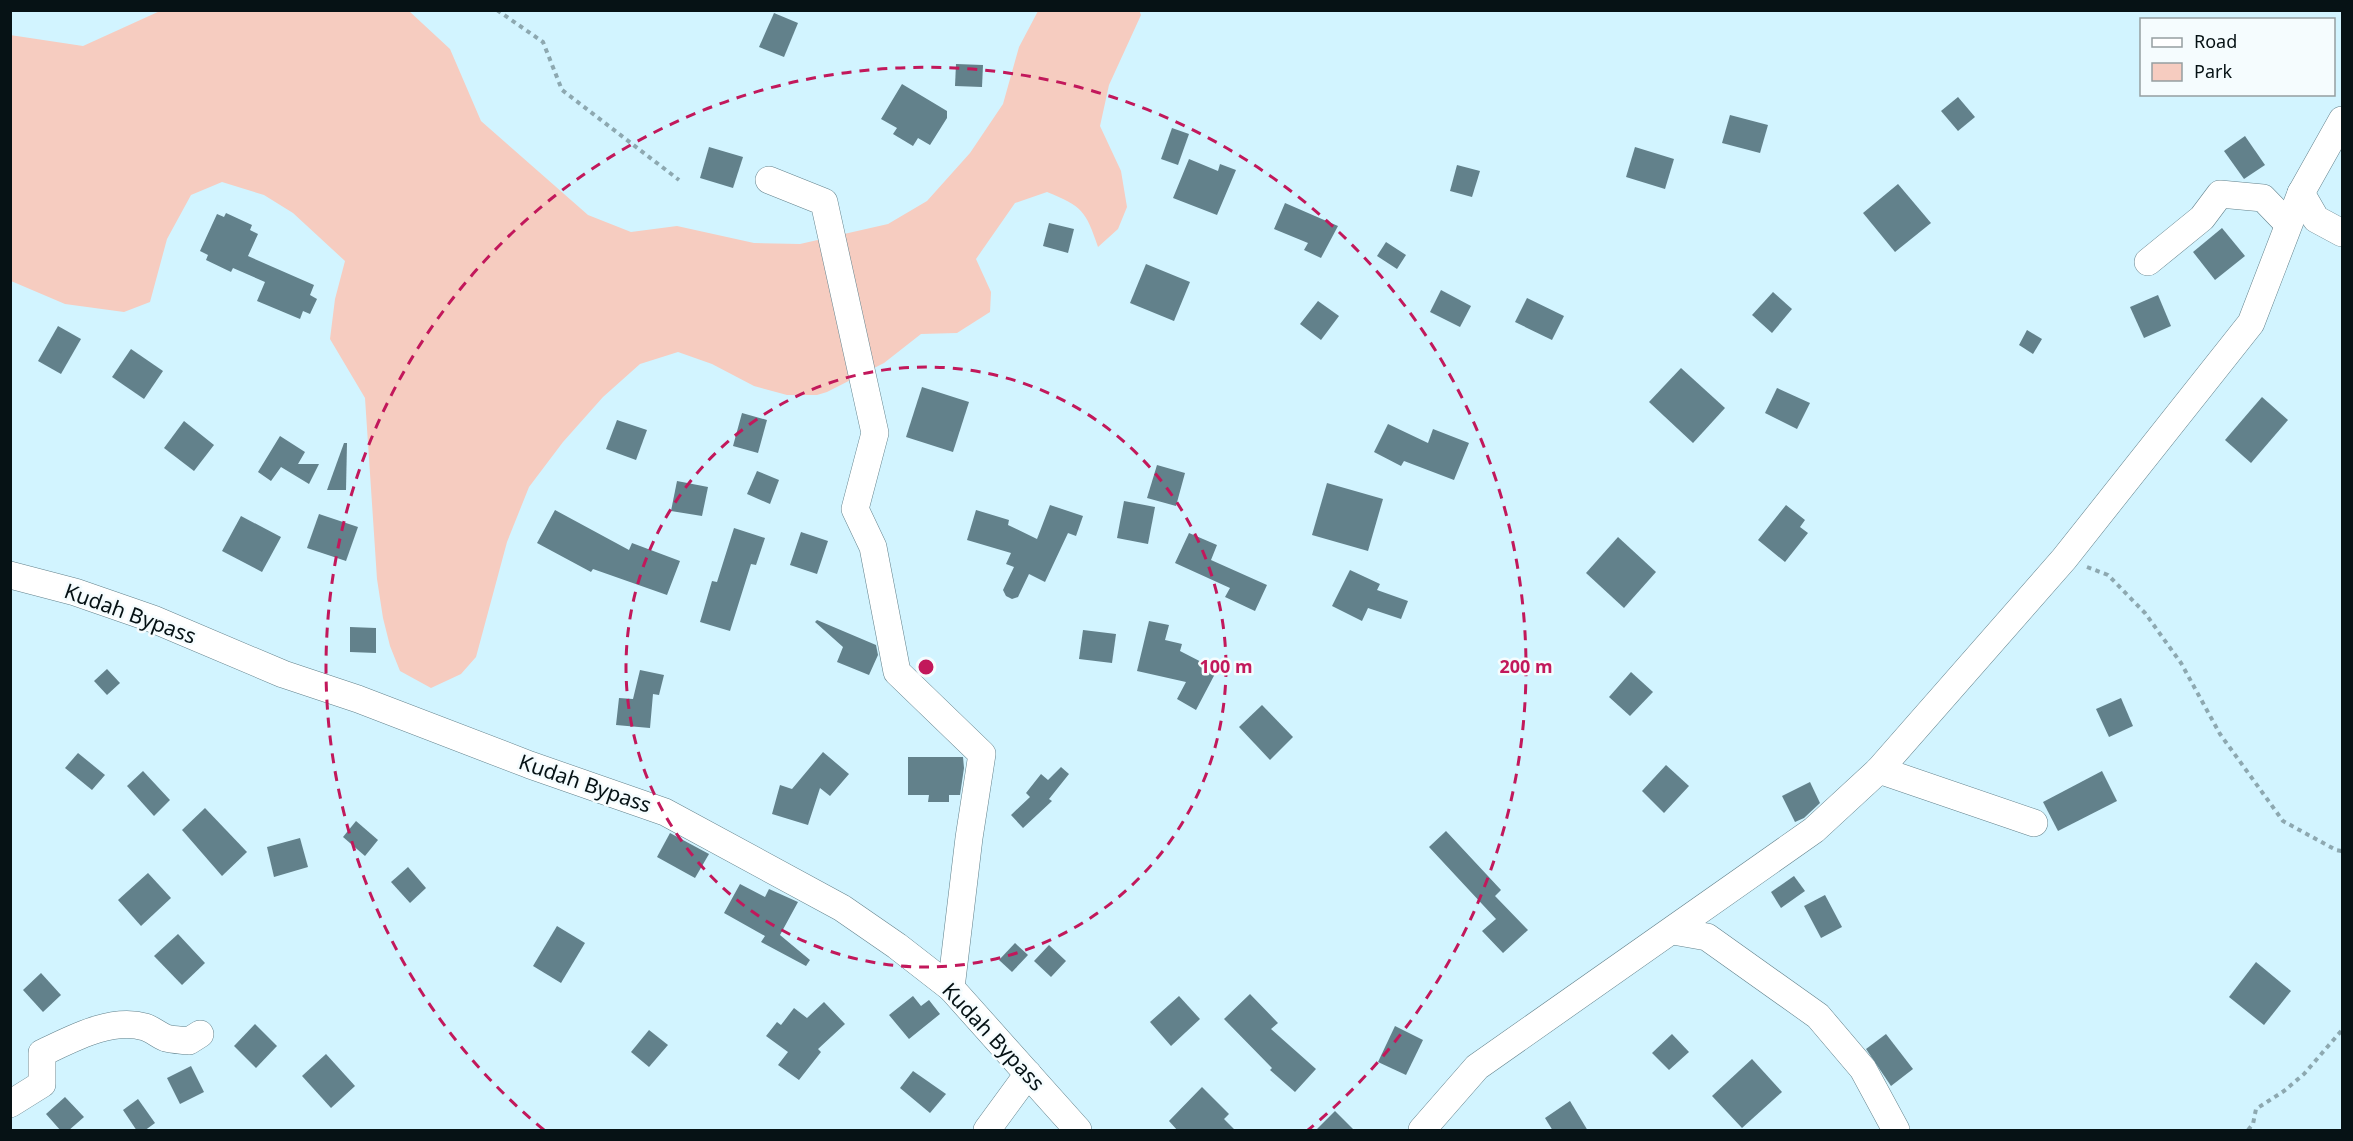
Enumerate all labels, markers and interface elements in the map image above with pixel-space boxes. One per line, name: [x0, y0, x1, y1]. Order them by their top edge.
legend: [2140, 18, 2335, 96]
text: Road: [2194, 29, 2237, 53]
text: Park: [2194, 59, 2232, 83]
street label: Kudah Bypass: [61, 576, 200, 650]
text: 100 m: [1199, 654, 1253, 678]
text: 200 m: [1499, 654, 1553, 678]
centre of rings: [916, 657, 936, 677]
street label: Kudah Bypass: [515, 747, 655, 819]
street label: Kudah Bypass: [936, 976, 1051, 1096]

